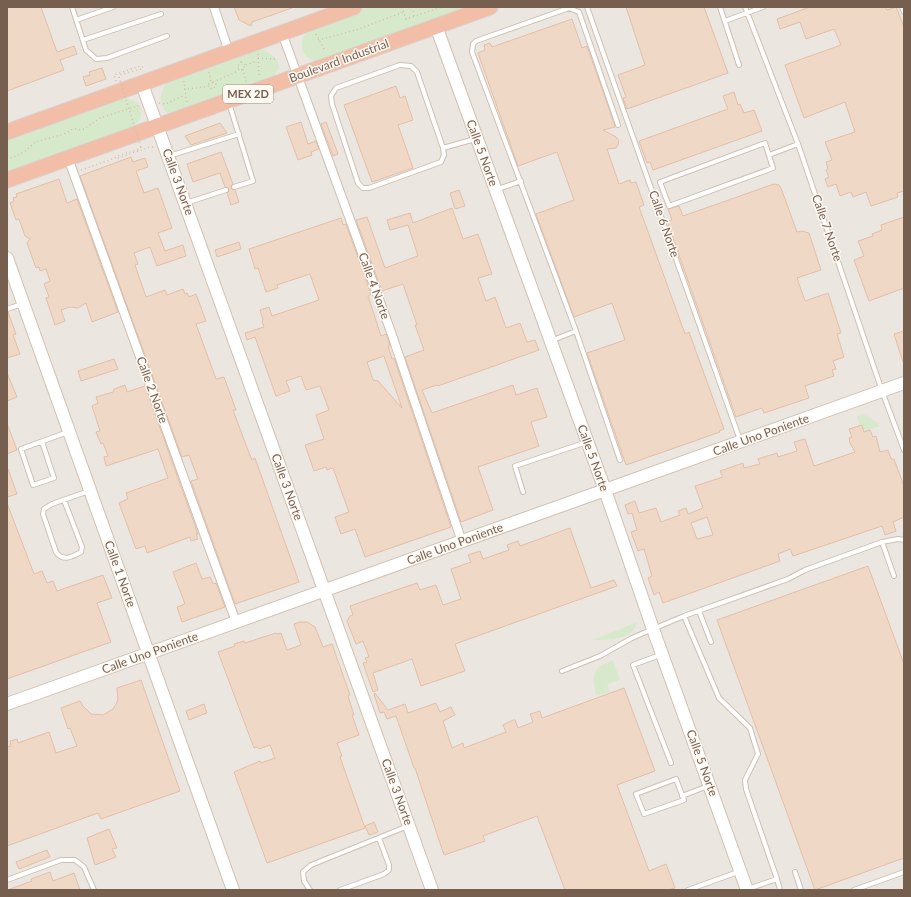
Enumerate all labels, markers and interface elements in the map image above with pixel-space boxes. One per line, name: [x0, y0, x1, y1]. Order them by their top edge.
street label: Boulevard Industrial: [287, 36, 391, 86]
road number: MEX 2D: [223, 85, 273, 103]
street label: Calle 5 Norte: [463, 117, 501, 188]
street label: Calle 3 Norte: [159, 146, 197, 217]
street label: Calle 6 Norte: [646, 188, 683, 259]
street label: Calle 7 Norte: [809, 192, 846, 263]
street label: Calle 4 Norte: [355, 250, 393, 321]
street label: Calle 2 Norte: [133, 354, 171, 425]
street label: Calle Uno Poniente: [711, 410, 811, 459]
street label: Calle 5 Norte: [574, 422, 612, 493]
street label: Calle 3 Norte: [268, 451, 306, 522]
street label: Calle Uno Poniente: [405, 519, 505, 568]
street label: Calle 1 Norte: [101, 538, 139, 609]
street label: Calle Uno Poniente: [100, 628, 200, 677]
street label: Calle 5 Norte: [683, 727, 721, 798]
street label: Calle 3 Norte: [378, 756, 416, 827]

